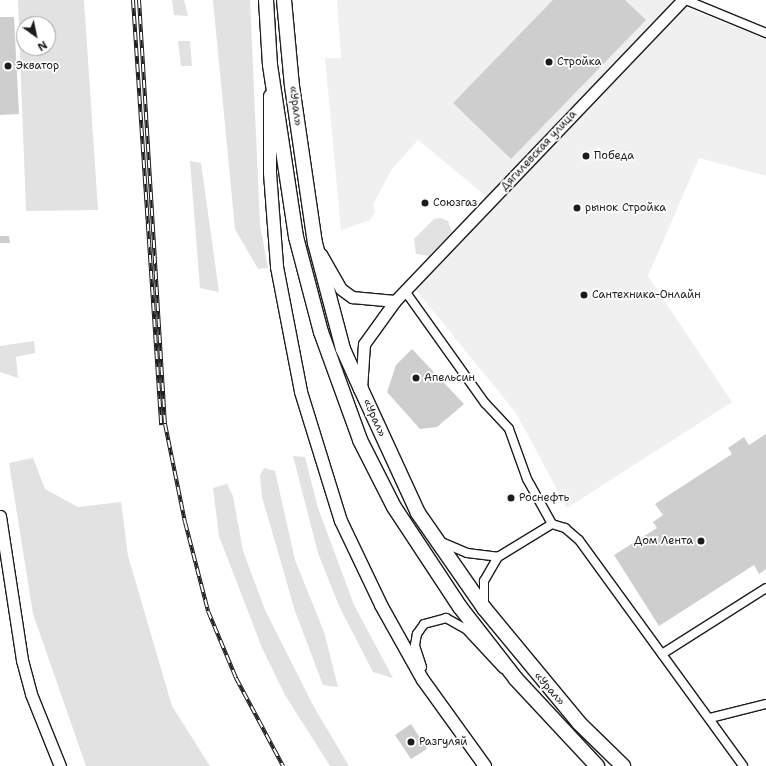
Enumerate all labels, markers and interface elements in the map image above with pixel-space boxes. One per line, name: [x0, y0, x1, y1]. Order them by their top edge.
north arrow: [16, 16, 56, 56]
text: N: [35, 37, 50, 54]
place label: Стройка: [557, 55, 601, 69]
marker: Стройка: [544, 57, 554, 67]
place label: Экватор: [16, 59, 59, 73]
marker: Экватор: [3, 61, 13, 71]
street label: «Урал»: [286, 85, 304, 127]
street label: Дягилевская улица: [498, 108, 580, 194]
place label: Победа: [594, 149, 634, 163]
marker: Победа: [581, 151, 591, 161]
place label: Союзгаз: [433, 196, 477, 210]
marker: Союзгаз: [420, 198, 430, 208]
place label: рынок Стройка: [585, 201, 666, 215]
marker: рынок Стройка: [572, 203, 582, 213]
place label: Сантехника-Онлайн: [592, 288, 701, 302]
marker: Сантехника-Онлайн: [579, 290, 589, 300]
place label: Апельсин: [424, 371, 475, 385]
marker: Апельсин: [411, 373, 421, 383]
street label: «Урал»: [360, 397, 388, 439]
place label: Роснефть: [519, 491, 569, 505]
marker: Роснефть: [506, 493, 516, 503]
place label: Дом Лента: [634, 534, 693, 548]
marker: Дом Лента: [696, 536, 706, 546]
street label: «Урал»: [531, 670, 567, 708]
place label: Разгуляй: [419, 735, 468, 749]
marker: Разгуляй: [406, 737, 416, 747]

